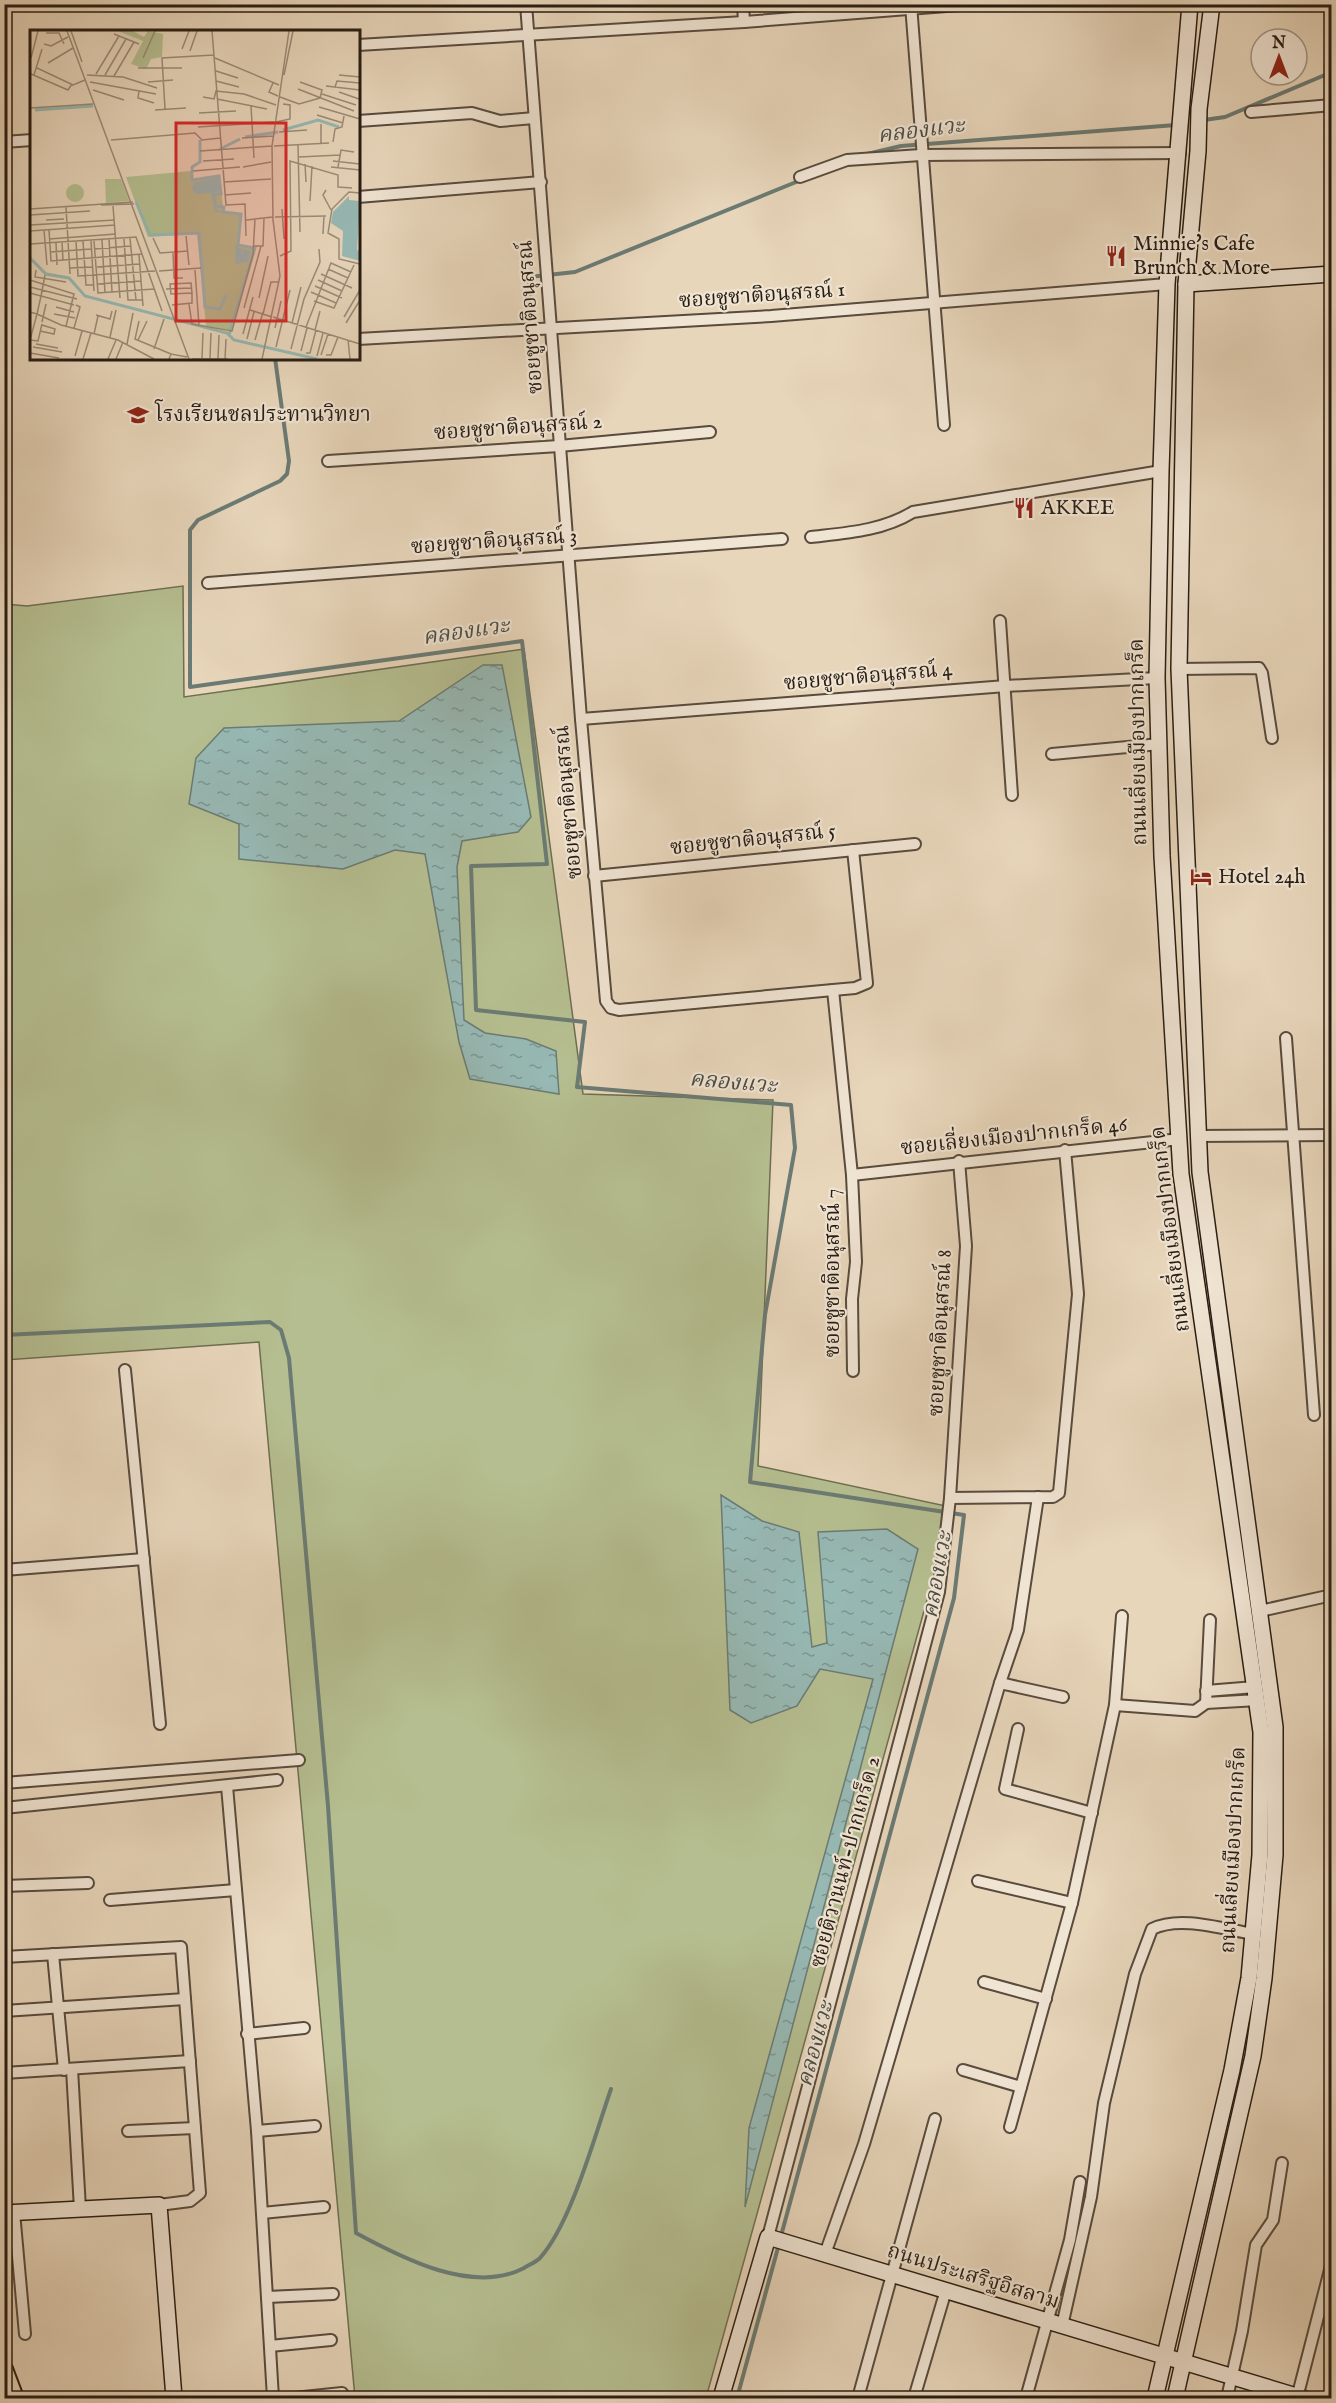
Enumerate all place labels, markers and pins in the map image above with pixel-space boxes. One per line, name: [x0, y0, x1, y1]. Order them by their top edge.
place label: Minnie's Cafe Brunch & More: [1133, 231, 1270, 282]
restaurant icon: Minnie's Cafe Brunch & More: [1104, 244, 1128, 268]
place label: โรงเรียนชลประทานวิทยา: [154, 399, 371, 429]
school or university icon: โรงเรียนชลประทานวิทยา: [126, 403, 150, 427]
place label: AKKEE: [1040, 495, 1115, 522]
restaurant icon: AKKEE: [1012, 496, 1036, 520]
place label: Hotel 24h: [1218, 864, 1306, 891]
hotel icon: Hotel 24h: [1189, 865, 1213, 889]

